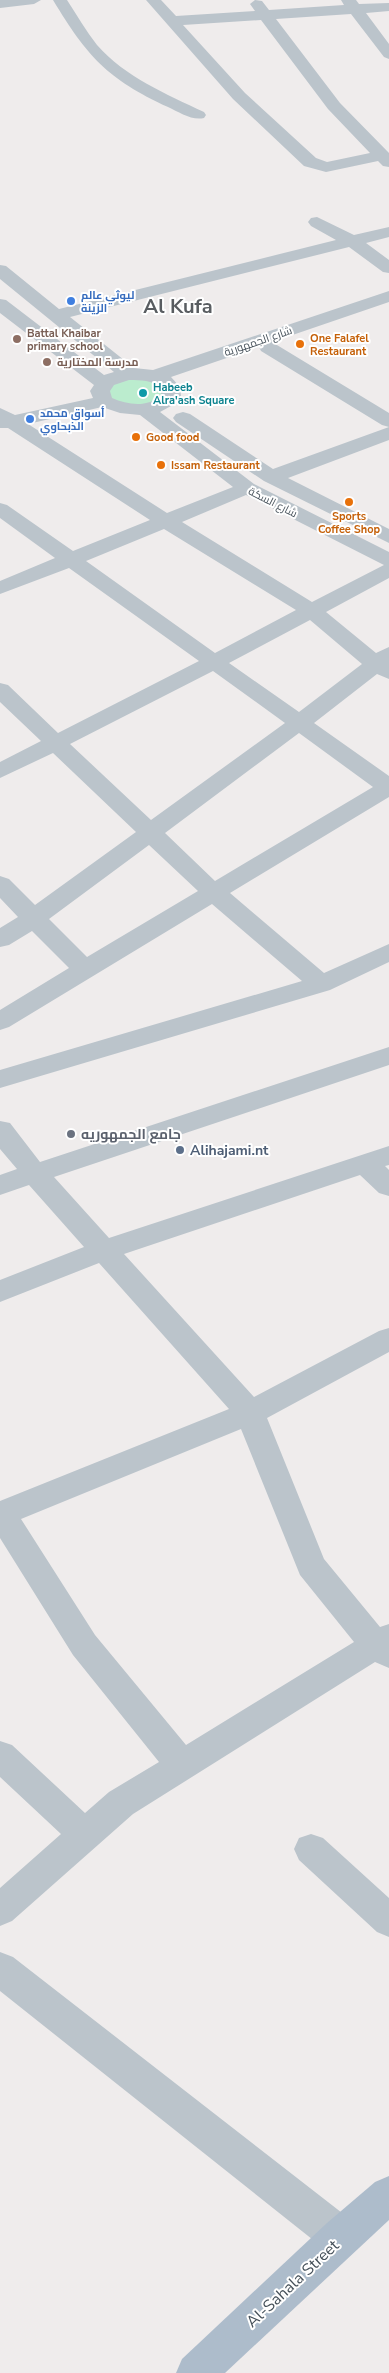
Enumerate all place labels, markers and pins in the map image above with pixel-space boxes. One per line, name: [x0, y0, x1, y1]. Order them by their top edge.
place label: ليوثي عالم الزينة: [81, 288, 134, 316]
marker: ليوثي عالم الزينة: [65, 295, 77, 307]
place label: Battal Khaibar primary school: [27, 326, 103, 354]
place label: One Falafel Restaurant: [310, 331, 369, 359]
marker: Battal Khaibar primary school: [11, 333, 23, 345]
marker: One Falafel Restaurant: [294, 338, 306, 350]
place label: مدرسة المختارية: [57, 355, 139, 370]
marker: مدرسة المختارية: [41, 356, 53, 368]
place label: Habeeb Alra'ash Square: [153, 380, 235, 408]
marker: Habeeb Alra'ash Square: [137, 387, 149, 399]
place label: أسواق محمد الذبحاوي: [40, 406, 105, 436]
marker: أسواق محمد الذبحاوي: [24, 413, 36, 425]
place label: Good food: [146, 430, 199, 445]
marker: Good food: [130, 431, 142, 443]
place label: Issam Restaurant: [171, 458, 260, 473]
marker: Issam Restaurant: [155, 459, 167, 471]
marker: Sports Coffee Shop: [343, 496, 355, 508]
place label: Sports Coffee Shop: [318, 509, 380, 537]
place label: جامع الجمهوريه: [81, 1125, 181, 1144]
marker: جامع الجمهوريه: [65, 1128, 77, 1140]
place label: Alihajami.nt: [190, 1141, 269, 1160]
marker: Alihajami.nt: [174, 1144, 186, 1156]

